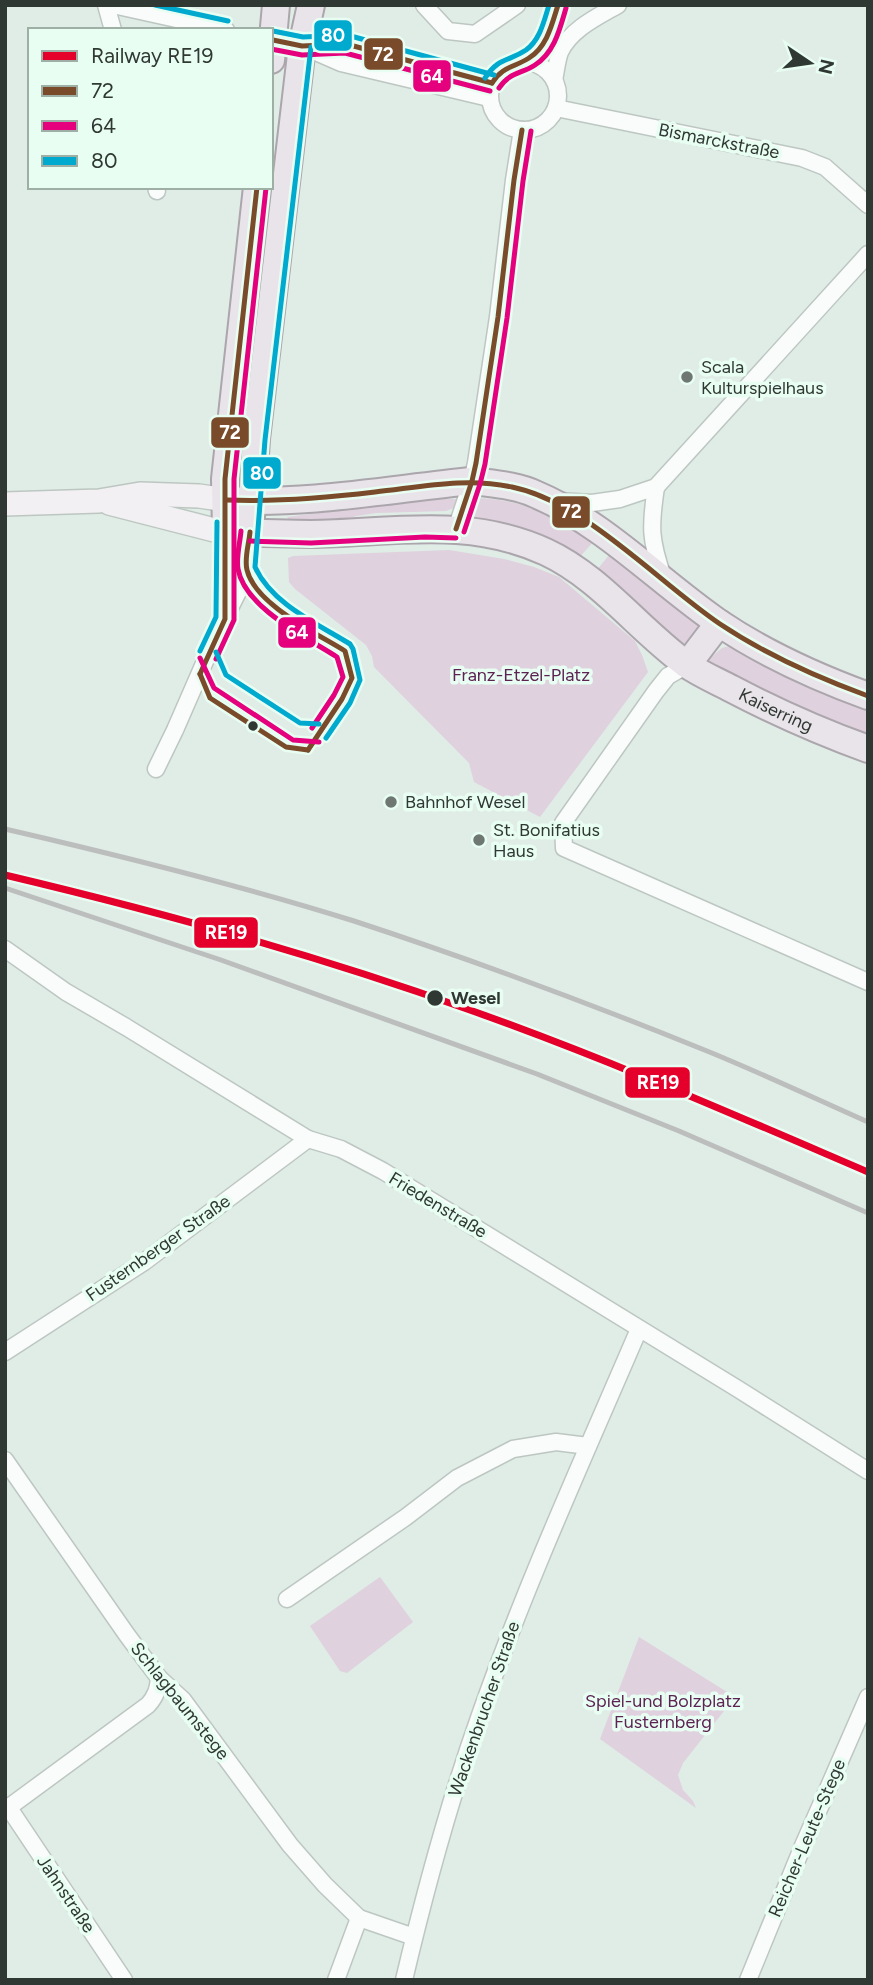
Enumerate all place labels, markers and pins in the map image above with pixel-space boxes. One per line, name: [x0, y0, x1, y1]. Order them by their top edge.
place label: Scala Kulturspielhaus: [701, 356, 824, 399]
marker: Scala Kulturspielhaus: [679, 369, 695, 385]
unlabelled marker: [246, 719, 260, 733]
place label: Bahnhof Wesel: [405, 791, 525, 813]
marker: Bahnhof Wesel: [383, 794, 399, 810]
place label: St. Bonifatius Haus: [493, 819, 600, 862]
marker: St. Bonifatius Haus: [471, 832, 487, 848]
place label: Wesel: [451, 987, 501, 1009]
marker: Wesel: [425, 988, 445, 1008]

